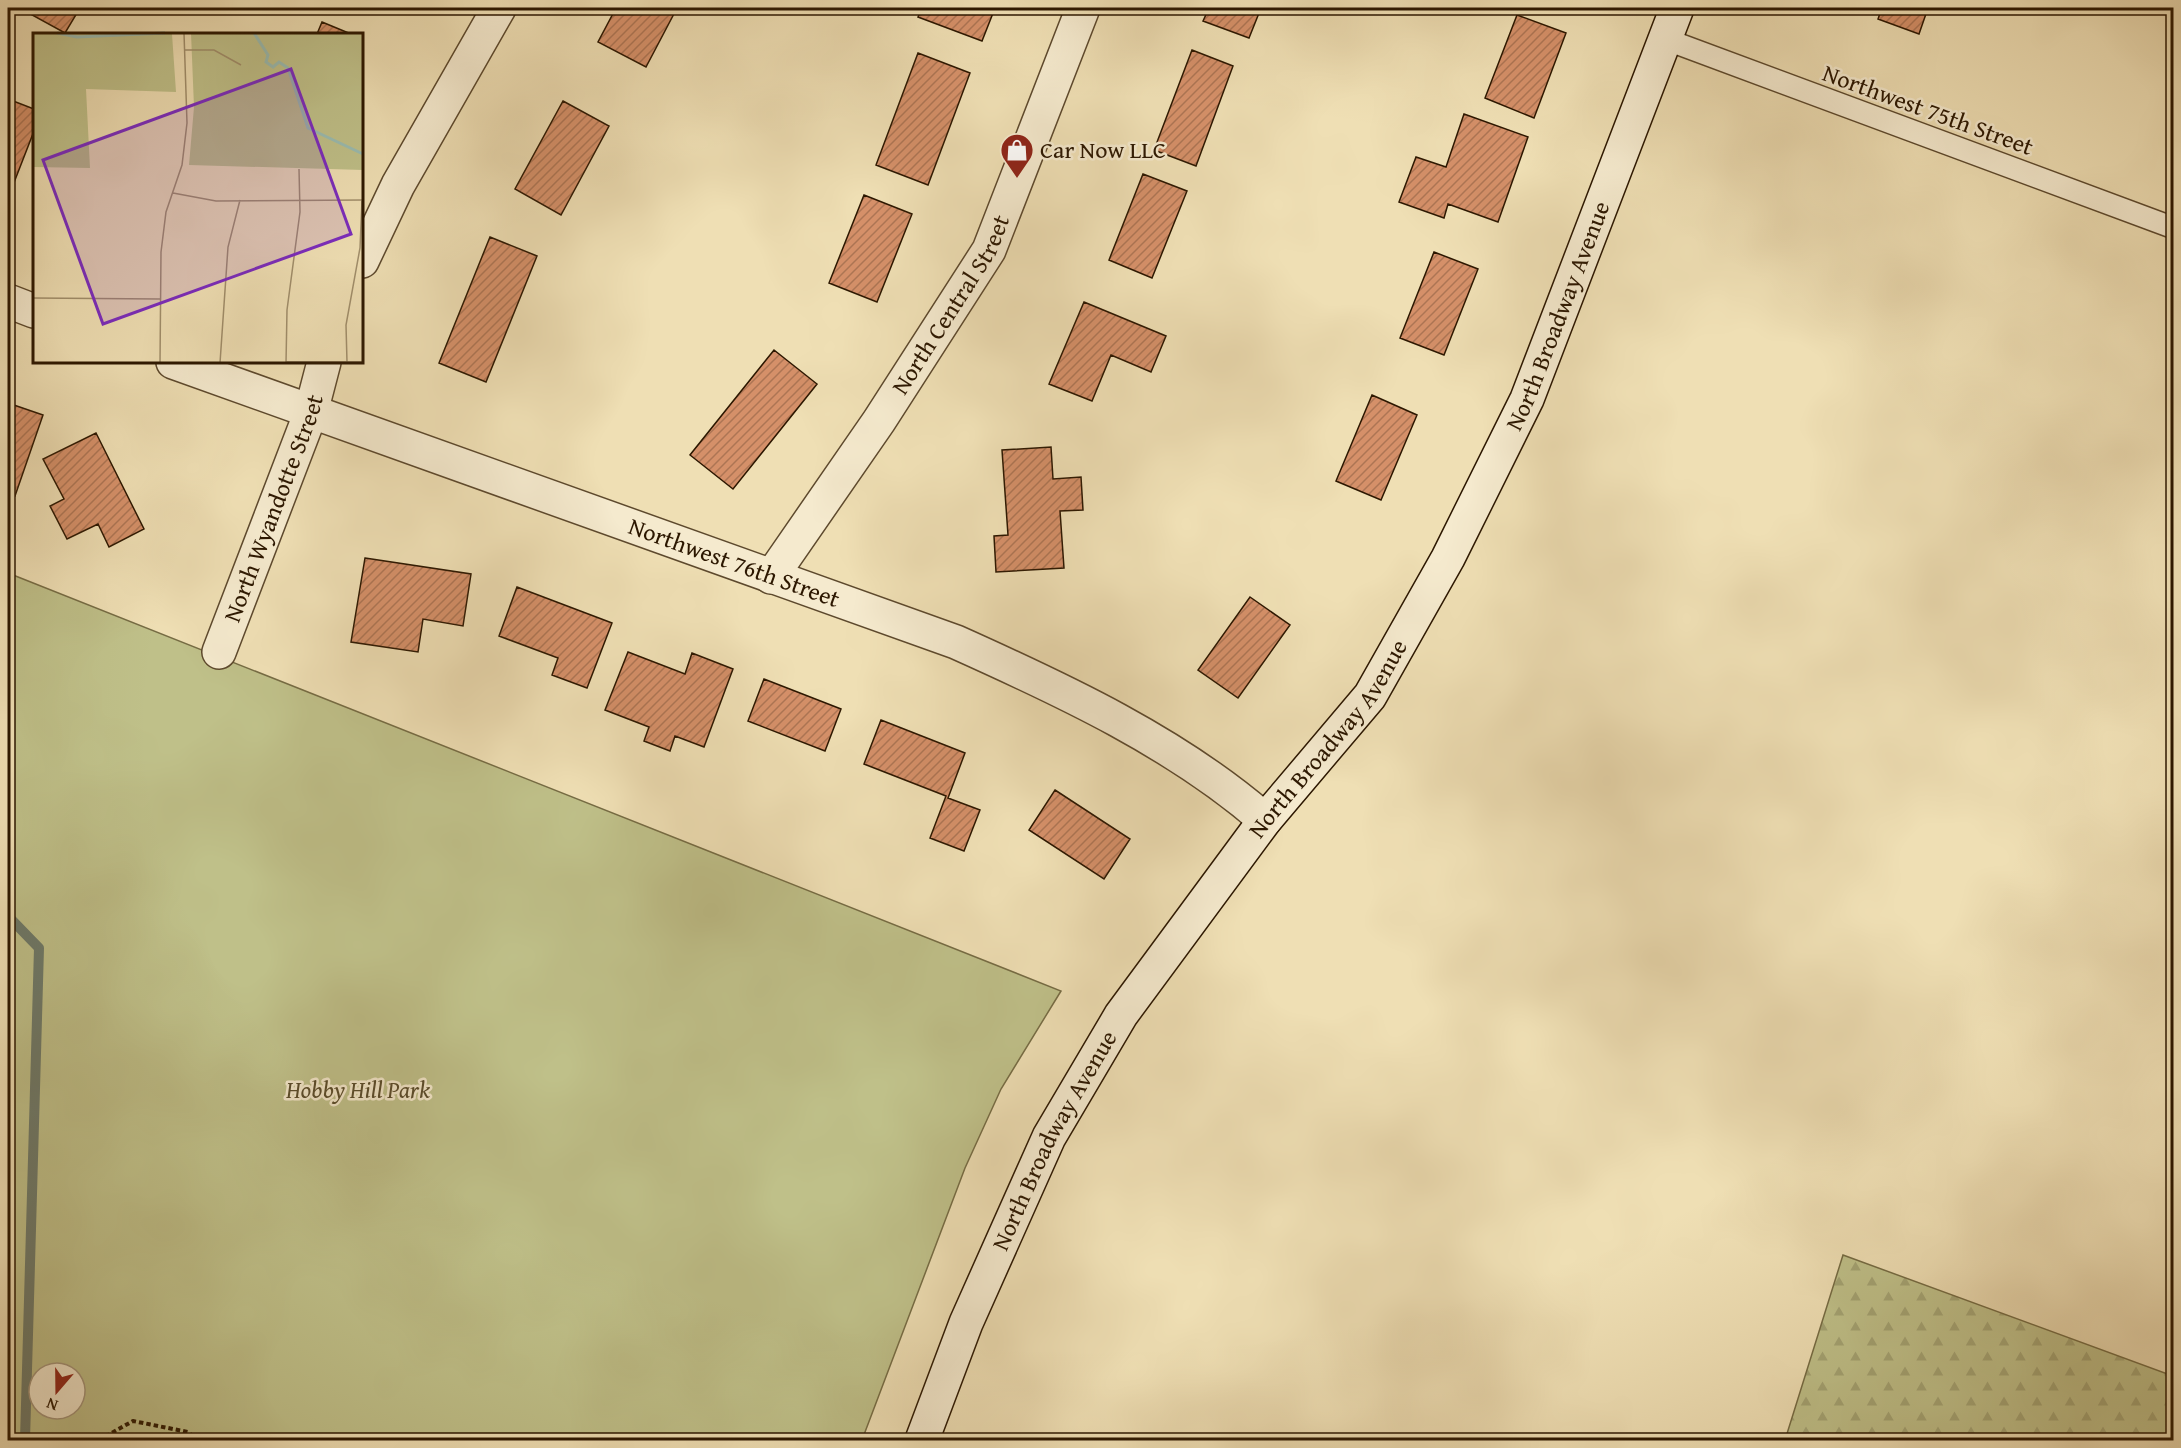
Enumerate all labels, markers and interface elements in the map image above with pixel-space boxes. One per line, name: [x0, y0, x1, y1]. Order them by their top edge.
inset map: [33, 33, 363, 363]
street label: Northwest 75th Street: [1818, 55, 2039, 164]
shop icon: Car Now LLC: [999, 132, 1035, 179]
place label: Car Now LLC: [1040, 132, 1166, 167]
street label: North Broadway Avenue: [1496, 196, 1618, 436]
street label: North Central Street: [883, 209, 1018, 401]
street label: North Wyandotte Street: [214, 390, 332, 627]
street label: Northwest 76th Street: [624, 508, 845, 616]
street label: North Broadway Avenue: [1239, 633, 1416, 845]
street label: North Broadway Avenue: [983, 1023, 1125, 1256]
park label: Hobby Hill Park: [285, 1072, 430, 1107]
north arrow: [27, 1361, 87, 1421]
text: N: [42, 1392, 61, 1418]

